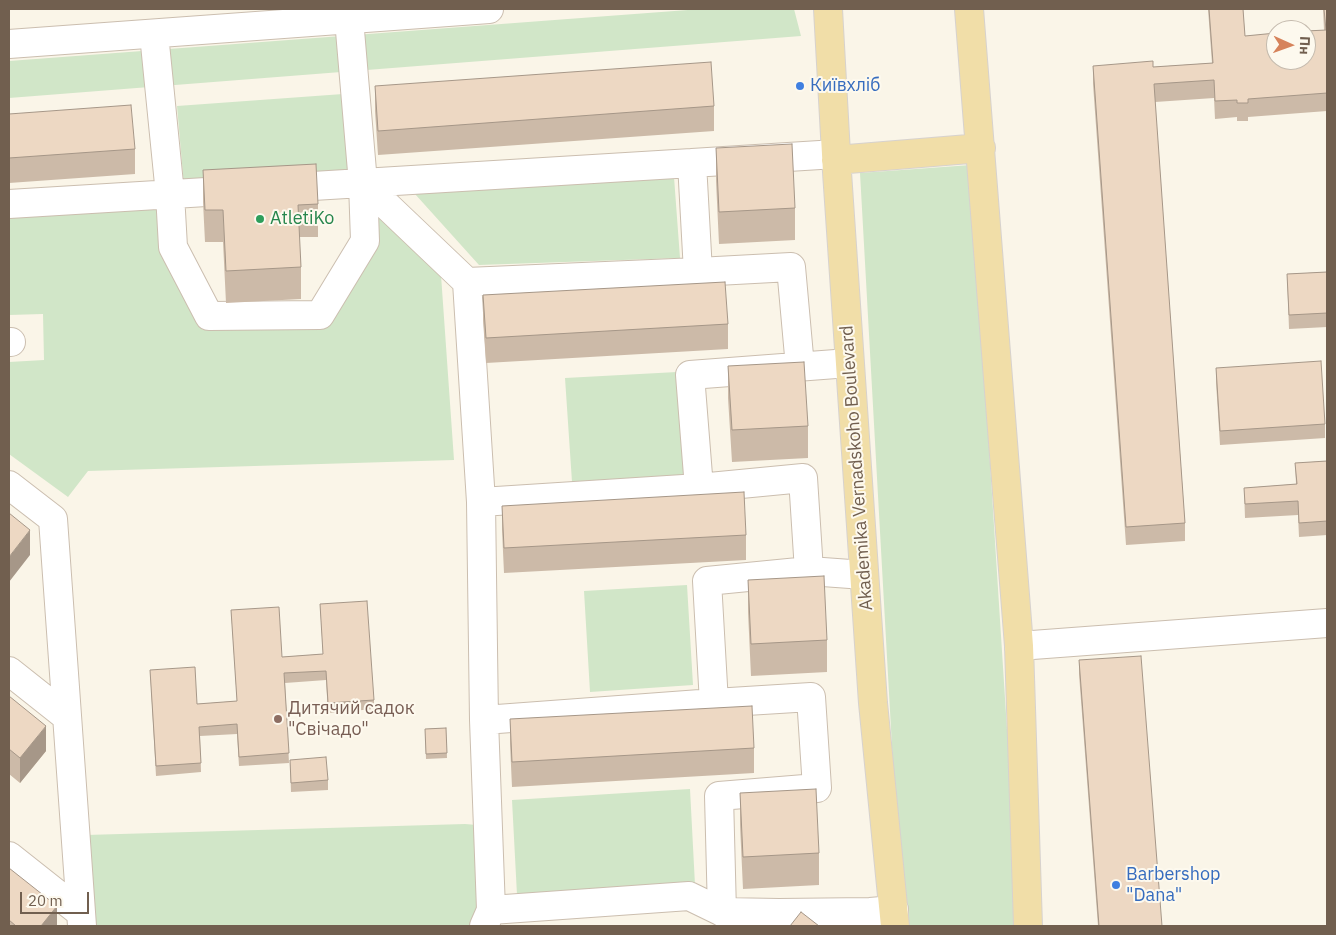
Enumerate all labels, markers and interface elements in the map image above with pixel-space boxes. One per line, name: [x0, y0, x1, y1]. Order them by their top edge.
north arrow: [1266, 20, 1316, 70]
text: Пн: [1296, 36, 1314, 55]
place label: Київхліб: [810, 75, 880, 97]
marker: Київхліб: [794, 80, 806, 92]
place label: AtletiKo: [270, 208, 334, 230]
marker: AtletiKo: [254, 213, 266, 225]
street label: Akademika Vernadskoho Boulevard: [836, 325, 878, 611]
place label: Дитячий садок "Свічадо": [288, 698, 415, 741]
marker: Дитячий садок "Свічадо": [272, 713, 284, 725]
place label: Barbershop "Dana": [1126, 864, 1220, 906]
marker: Barbershop "Dana": [1110, 879, 1122, 891]
scale bar: [22, 882, 91, 914]
text: 20 m: [28, 891, 63, 910]

